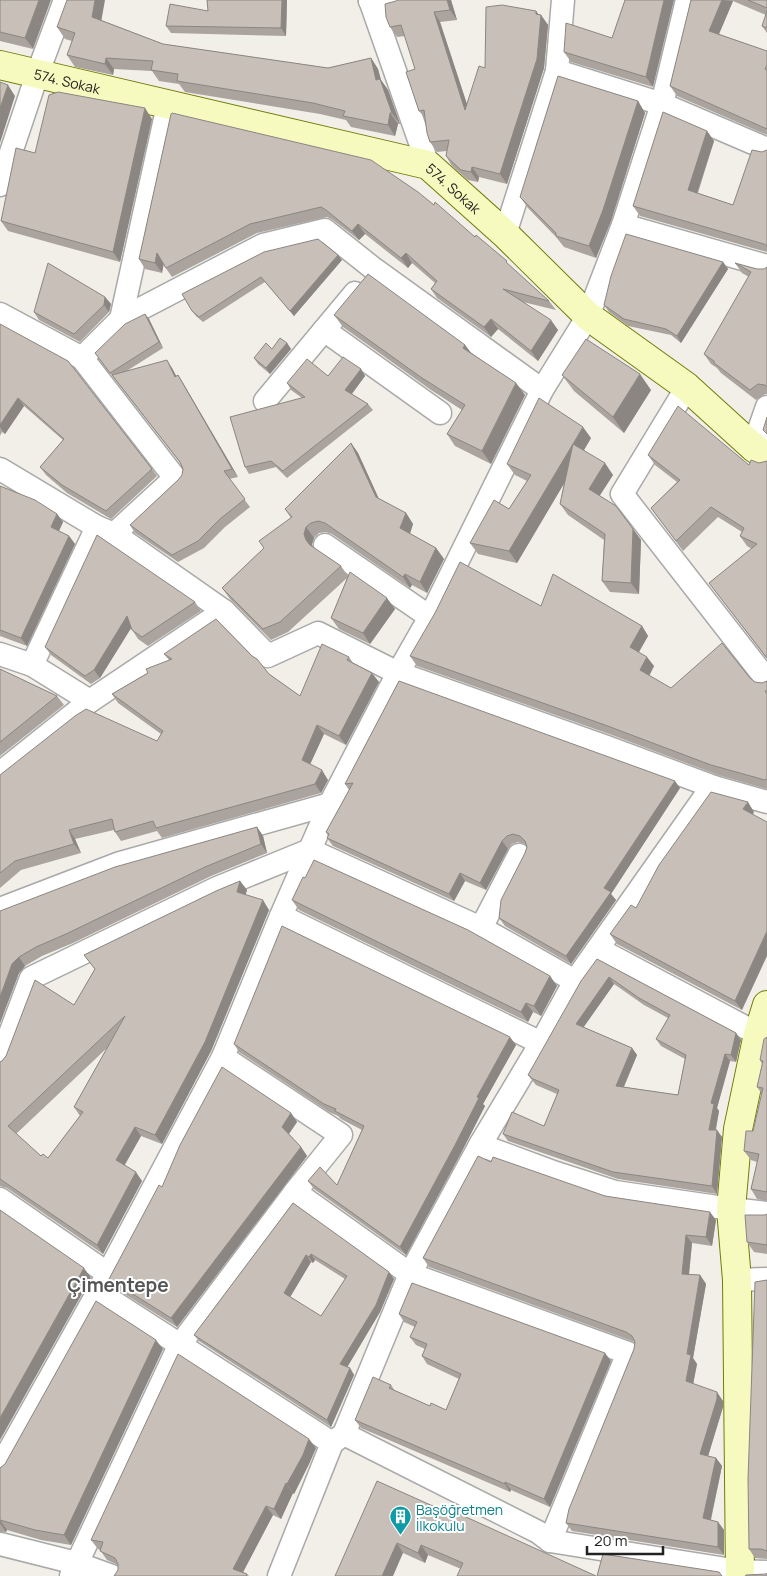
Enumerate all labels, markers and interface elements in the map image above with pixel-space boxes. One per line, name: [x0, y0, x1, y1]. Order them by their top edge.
street label: 574. Sokak: [32, 64, 103, 98]
street label: 574. Sokak: [422, 158, 486, 218]
district label: Çimentepe: [67, 1272, 169, 1298]
place label: Başöğretmen İlkokulu: [416, 1500, 503, 1535]
building icon: Başöğretmen İlkokulu: [388, 1505, 412, 1536]
scale bar: [587, 1524, 663, 1556]
text: 20 m: [594, 1530, 627, 1551]

